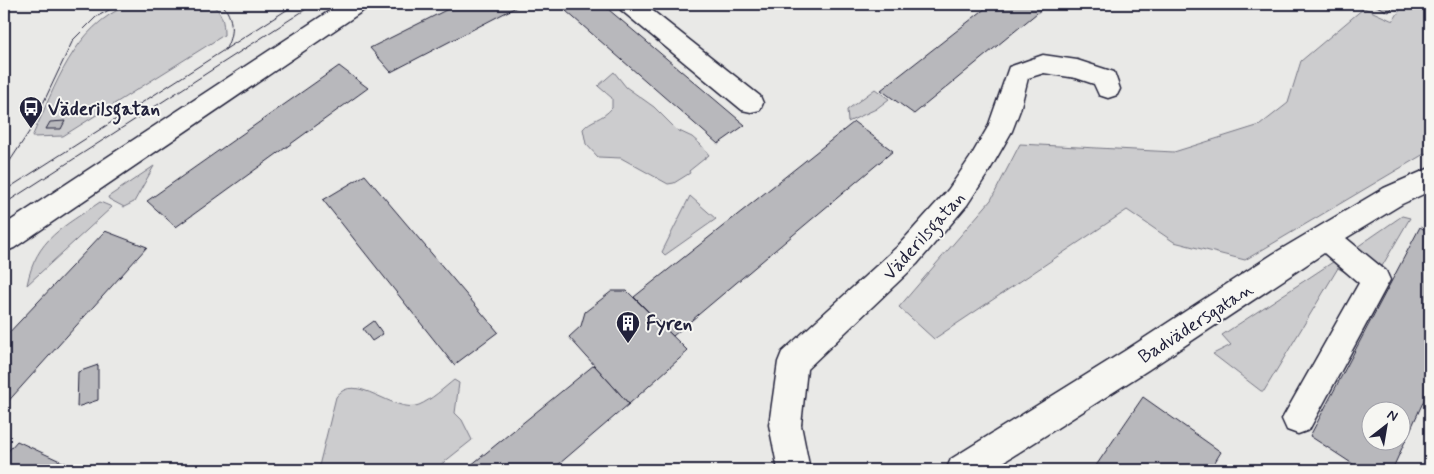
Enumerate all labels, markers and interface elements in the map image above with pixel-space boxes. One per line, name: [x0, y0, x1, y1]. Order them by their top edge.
bus stop icon: Väderilsgatan: [18, 95, 44, 129]
place label: Väderilsgatan: [48, 97, 160, 125]
street label: Väderilsgatan: [877, 186, 973, 288]
street label: Badvädersgatan: [1134, 277, 1259, 371]
building icon: Fyren: [615, 310, 641, 344]
place label: Fyren: [646, 312, 693, 337]
north arrow: [1362, 402, 1412, 452]
text: N: [1384, 406, 1401, 426]

